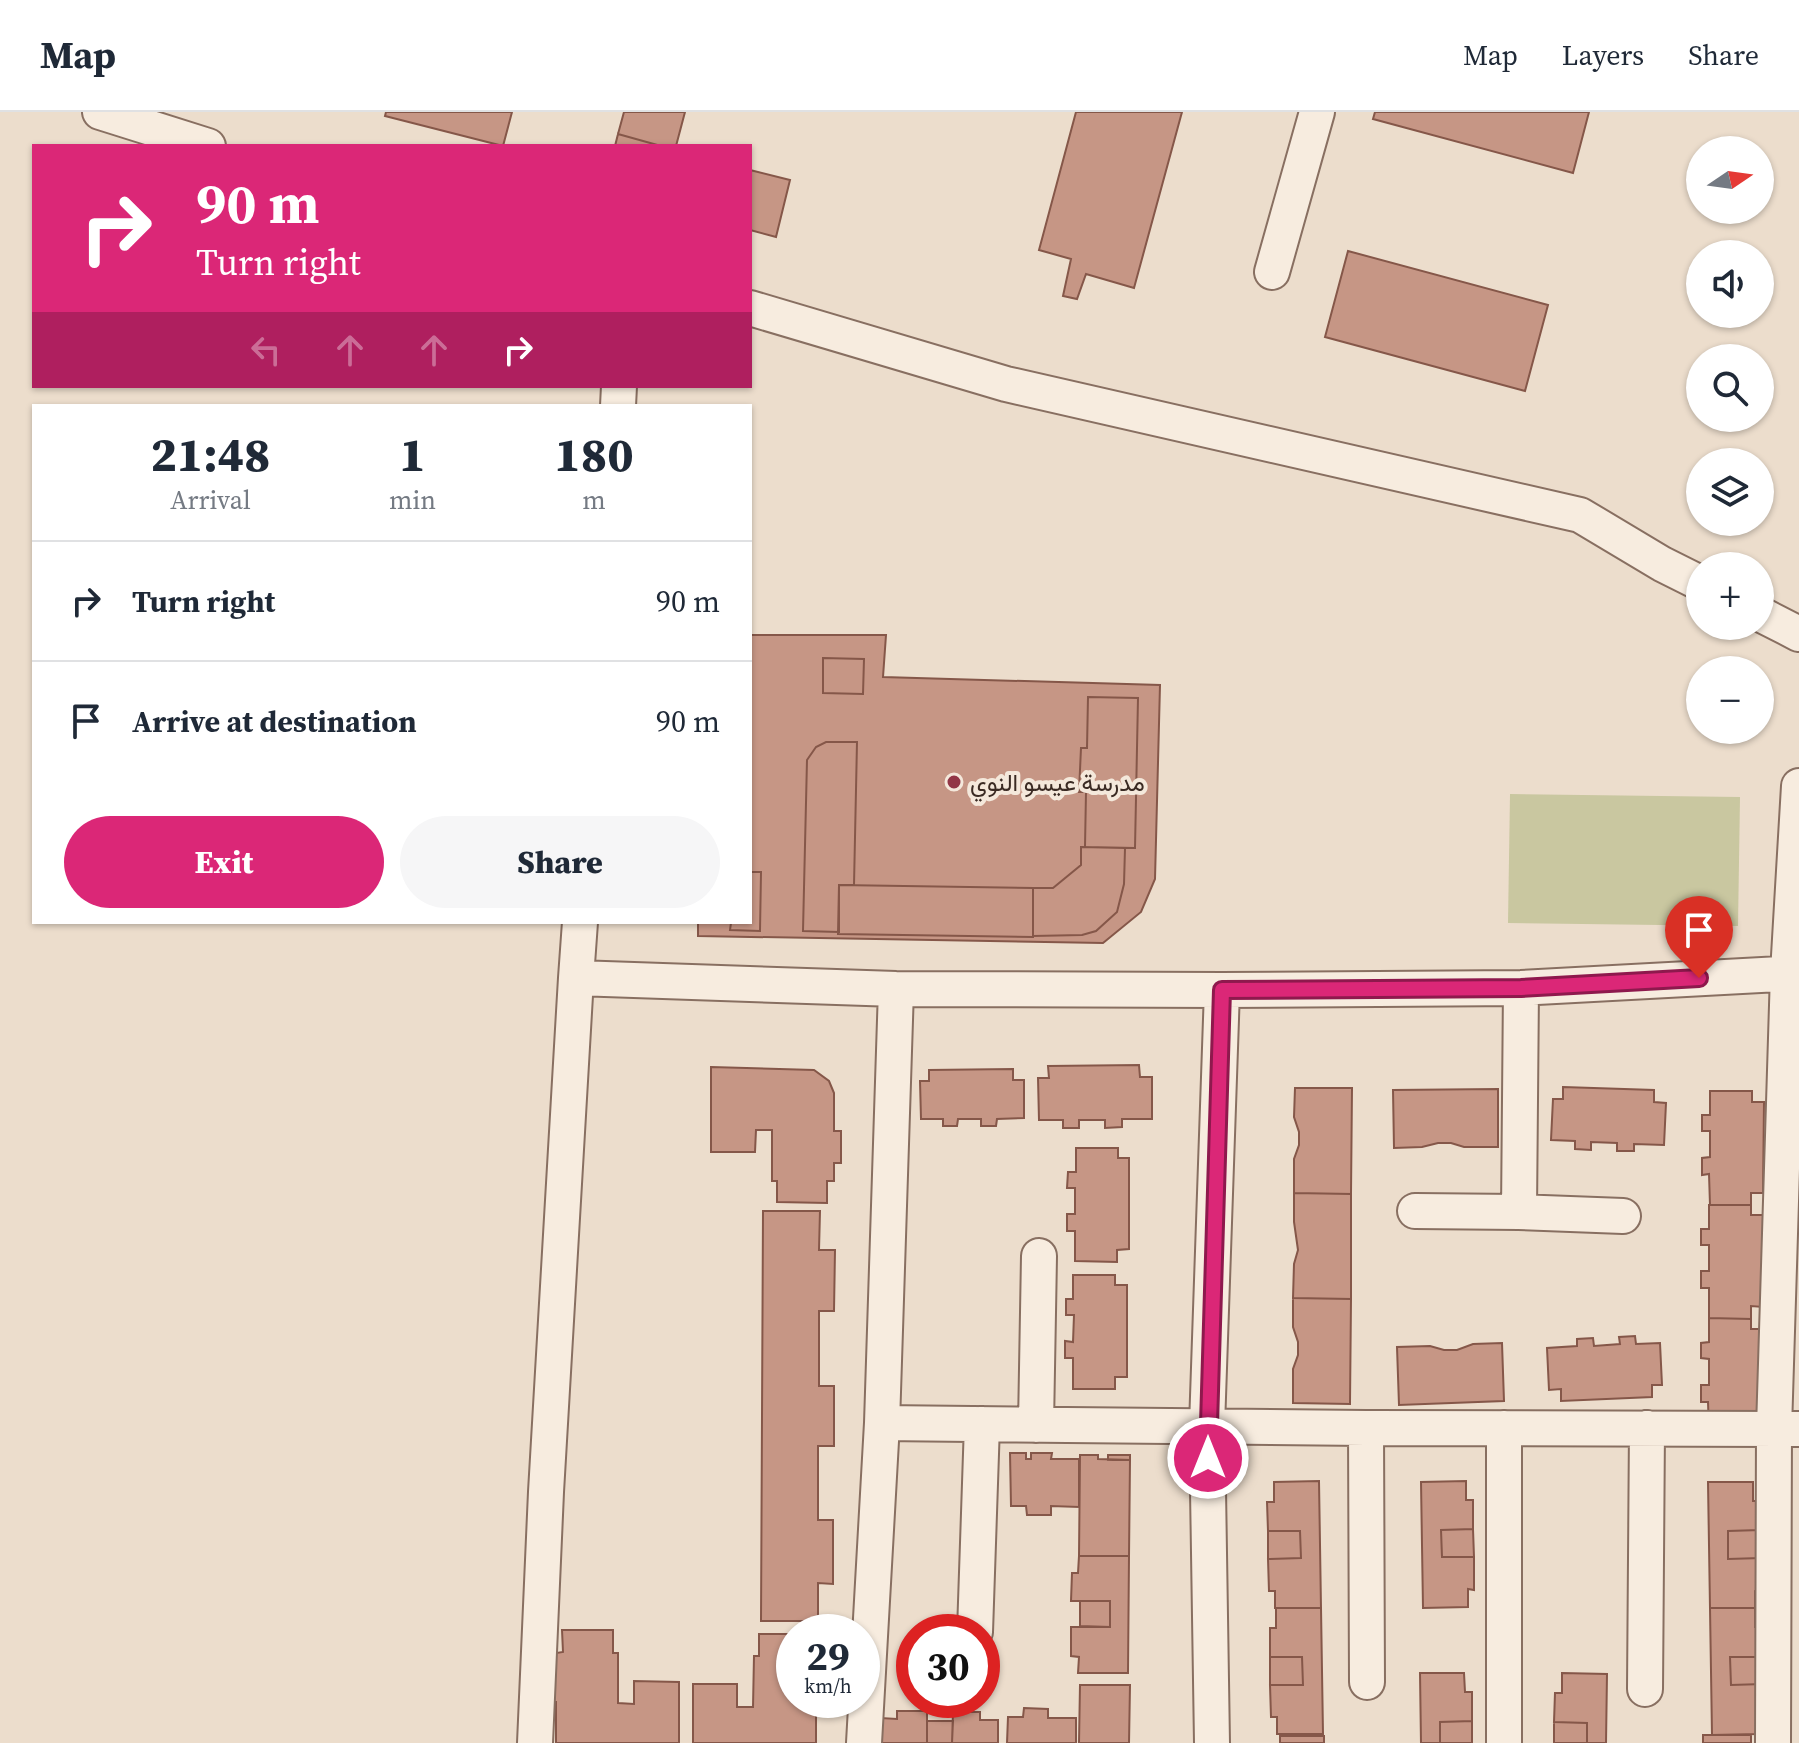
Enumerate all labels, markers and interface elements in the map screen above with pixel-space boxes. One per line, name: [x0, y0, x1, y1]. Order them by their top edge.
text: Map: [40, 29, 116, 81]
text: Map: [1463, 36, 1518, 74]
text: Layers: [1562, 36, 1644, 74]
text: Share: [1688, 36, 1759, 74]
north arrow: [1686, 136, 1774, 224]
map controls: [1686, 136, 1774, 744]
text: 90 m: [196, 165, 319, 242]
icon: right: [64, 176, 168, 280]
text: Turn right: [196, 238, 361, 287]
button: sound: [1686, 240, 1774, 328]
icon: left: [244, 328, 288, 372]
icon: ahead: [328, 328, 372, 372]
icon: ahead: [412, 328, 456, 372]
icon: right: [496, 328, 540, 372]
button: search: [1686, 344, 1774, 432]
text: 21:48: [150, 421, 271, 487]
text: 1: [399, 421, 426, 487]
text: 180: [554, 421, 634, 487]
button: layers: [1686, 448, 1774, 536]
text: Arrival: [170, 482, 251, 518]
text: min: [389, 482, 436, 518]
text: m: [582, 482, 606, 518]
button: +: [1686, 552, 1774, 640]
icon: right: [64, 579, 108, 623]
text: Turn right: [132, 581, 275, 622]
text: 90 m: [656, 581, 720, 622]
button: −: [1686, 656, 1774, 744]
icon: arrive: [64, 699, 108, 743]
text: Arrive at destination: [132, 701, 417, 742]
text: 90 m: [656, 701, 720, 742]
place label: مدرسة عيسو النوي: [970, 766, 1145, 802]
marker: مدرسة عيسو النوي: [945, 773, 963, 791]
button: Exit: [64, 816, 384, 908]
button: Share: [400, 816, 720, 908]
pin: [1665, 896, 1733, 978]
icon: arrive: [1677, 908, 1721, 952]
position arrow: [1166, 1416, 1250, 1500]
speed limit sign: 30: [896, 1614, 1000, 1718]
text: 29: [806, 1629, 850, 1683]
text: km/h: [804, 1672, 852, 1700]

